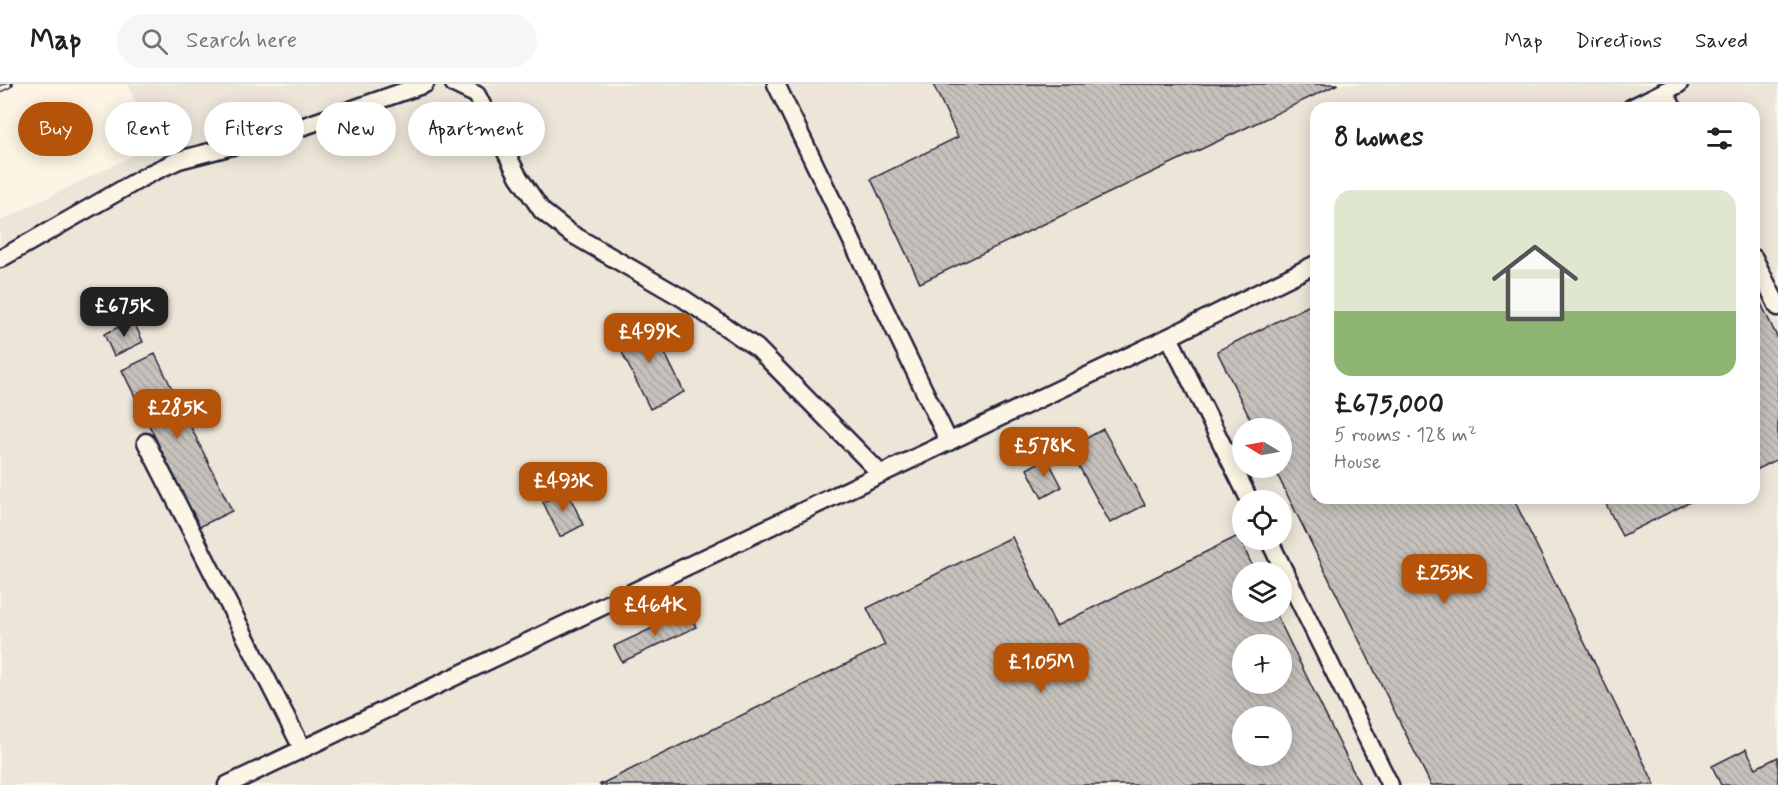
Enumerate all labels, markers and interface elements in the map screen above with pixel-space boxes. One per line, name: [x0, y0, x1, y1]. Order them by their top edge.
search box: [117, 14, 537, 68]
text: Map: [30, 23, 81, 60]
icon: search: [138, 25, 171, 58]
text: Search here: [186, 27, 297, 55]
text: Map: [1504, 27, 1543, 55]
text: Directions: [1576, 27, 1662, 55]
text: Saved: [1695, 27, 1748, 55]
chip: Buy: [18, 102, 93, 156]
chip: Rent: [105, 102, 192, 156]
chip: Filters: [204, 102, 304, 156]
chip: New: [316, 102, 396, 156]
chip: Apartment: [408, 102, 545, 156]
text: 8 homes: [1334, 121, 1424, 155]
icon: filters: [1703, 122, 1736, 155]
icon: home: [1481, 229, 1589, 337]
pin: £675K: [82, 287, 166, 338]
text: £675K: [94, 293, 154, 320]
pin: £499K: [607, 313, 691, 364]
text: £499K: [618, 319, 680, 346]
text: £675,000: [1334, 388, 1444, 422]
pin: £285K: [135, 389, 219, 440]
text: £285K: [147, 395, 207, 422]
north arrow: [1232, 418, 1292, 478]
map controls: [1232, 418, 1292, 766]
text: 5 rooms · 128 m²: [1334, 422, 1477, 449]
pin: £578K: [1002, 427, 1086, 478]
text: £578K: [1013, 433, 1075, 460]
text: House: [1334, 449, 1381, 476]
pin: £493K: [521, 462, 605, 513]
text: £493K: [533, 468, 593, 495]
button: locate: [1232, 490, 1292, 550]
pin: £253K: [1402, 554, 1486, 605]
text: £253K: [1416, 560, 1472, 587]
button: layers: [1232, 562, 1292, 622]
pin: £464K: [613, 586, 697, 637]
text: £464K: [624, 592, 686, 619]
button: +: [1232, 634, 1292, 694]
pin: £1.05M: [992, 643, 1090, 694]
text: £1.05M: [1008, 649, 1074, 676]
button: −: [1232, 706, 1292, 766]

